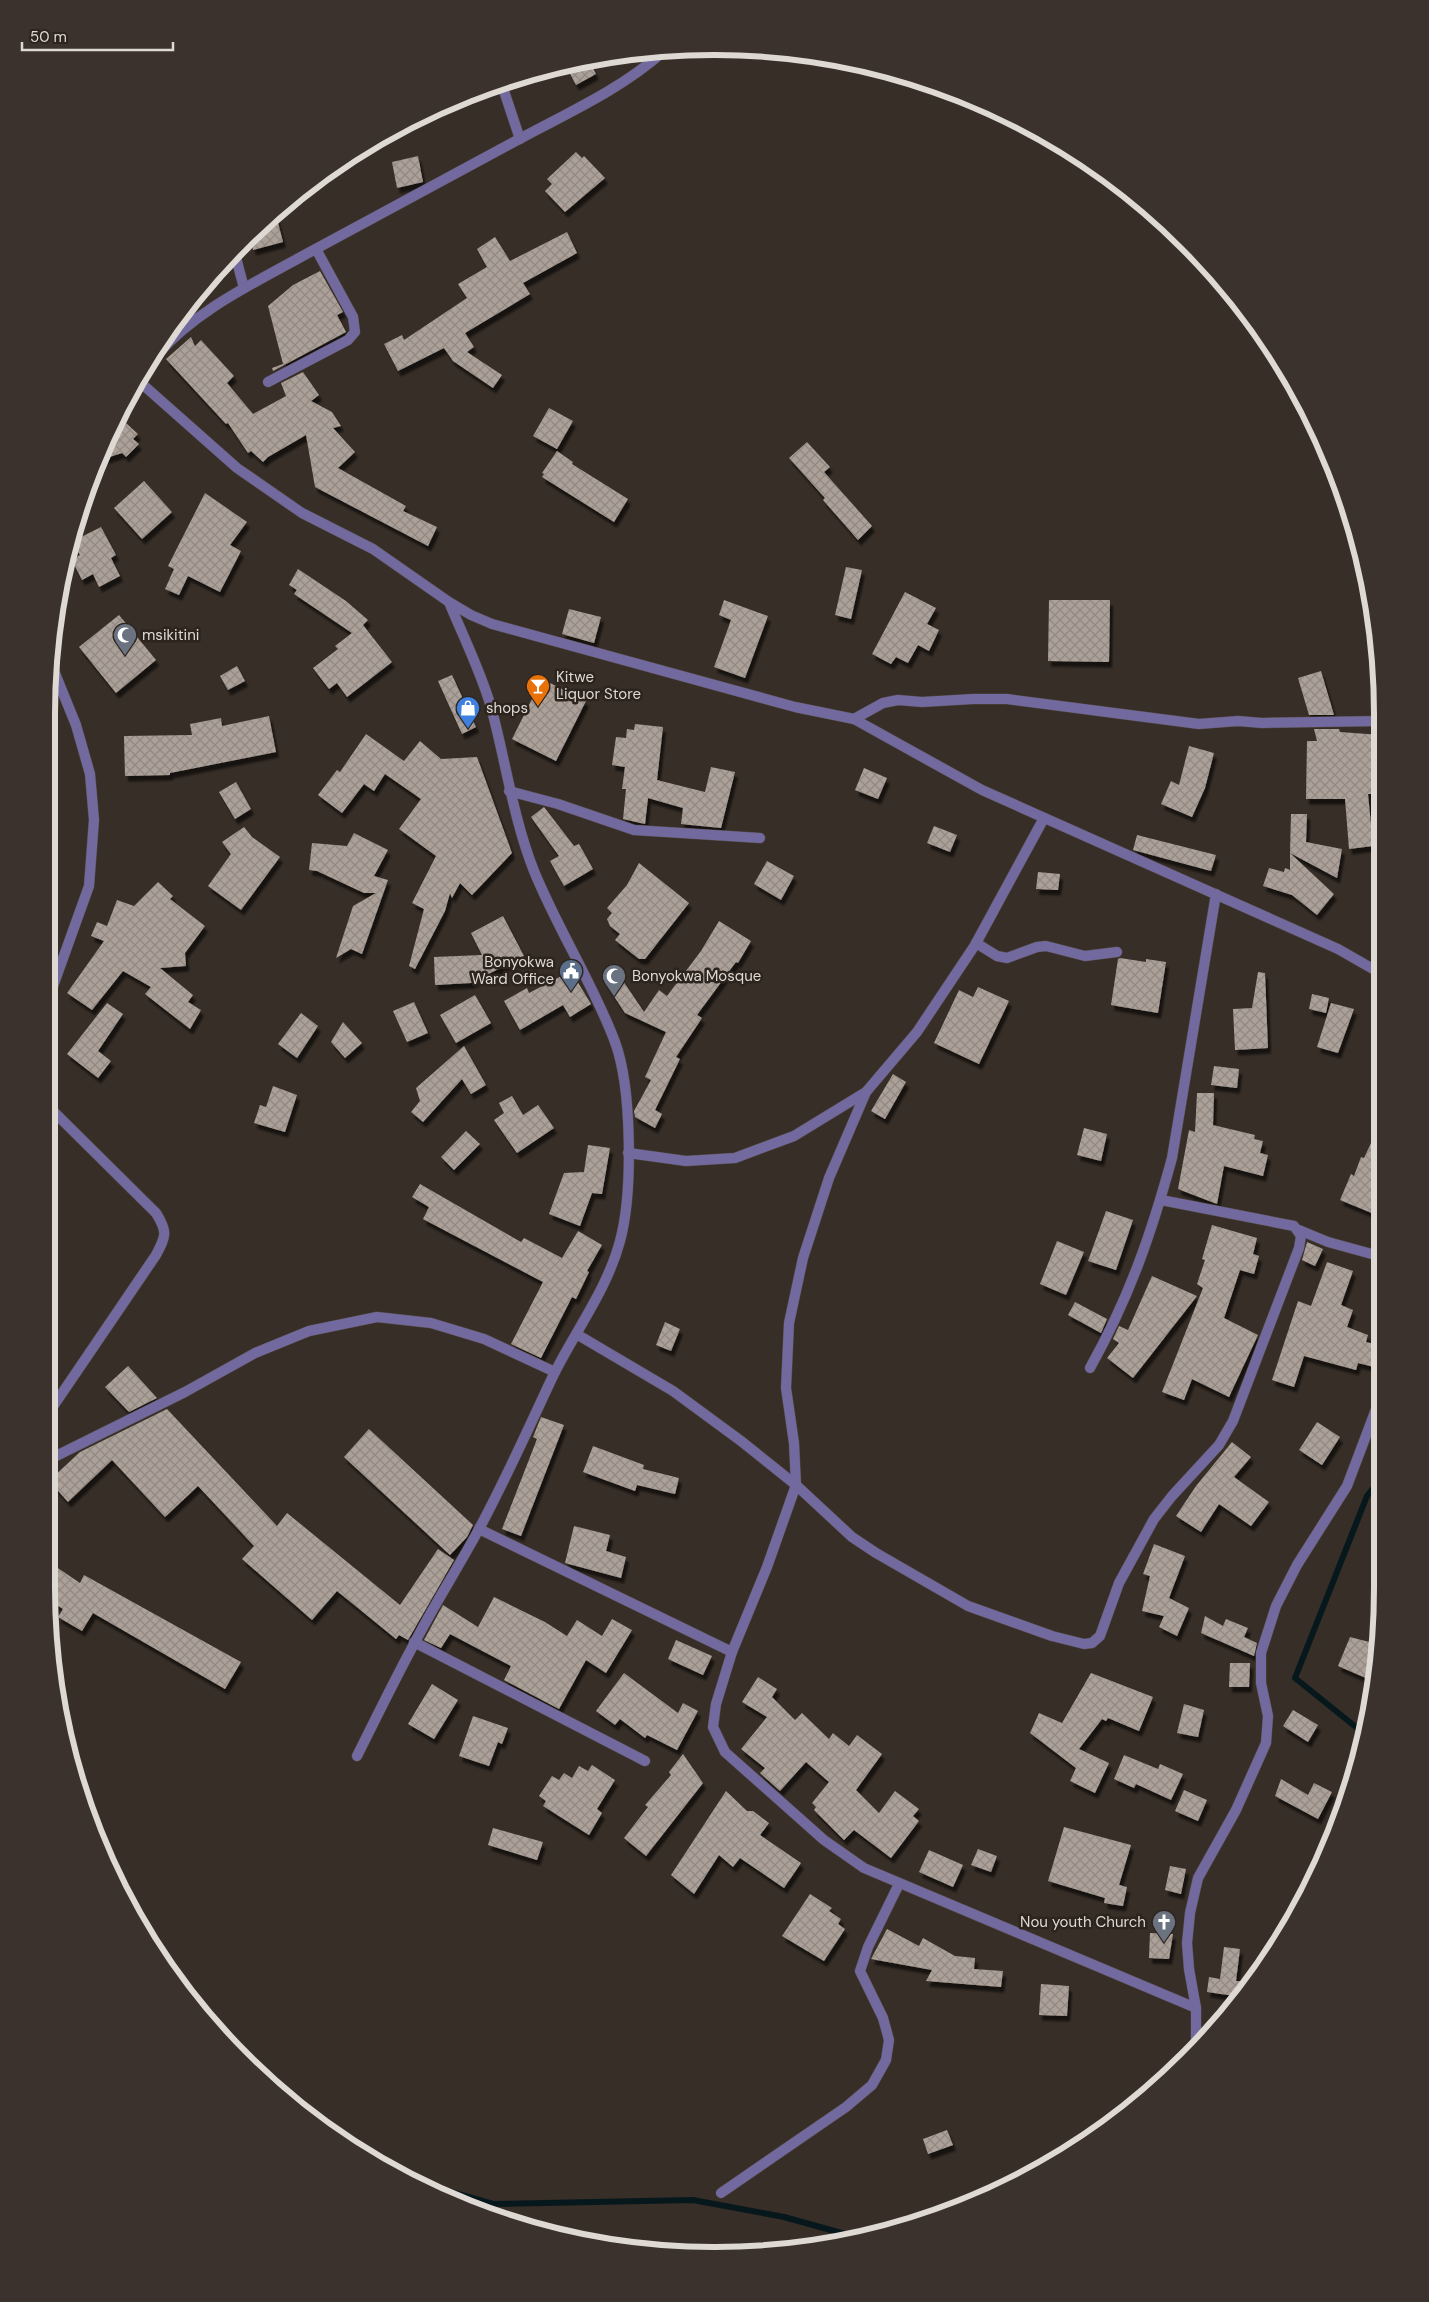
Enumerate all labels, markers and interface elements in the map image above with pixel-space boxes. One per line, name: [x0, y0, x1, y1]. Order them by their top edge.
scale bar: [22, 20, 174, 52]
text: 50 m: [30, 27, 67, 47]
mosque icon: msikitini: [112, 622, 138, 656]
place label: msikitini: [142, 625, 199, 645]
place label: Kitwe Liquor Store: [556, 667, 641, 704]
bar icon: Kitwe Liquor Store: [525, 673, 551, 707]
shop icon: shops: [455, 695, 481, 729]
place label: shops: [486, 698, 528, 718]
place label: Bonyokwa Ward Office: [471, 952, 554, 989]
public building icon: Bonyokwa Ward Office: [558, 958, 584, 992]
mosque icon: Bonyokwa Mosque: [601, 963, 627, 997]
place label: Bonyokwa Mosque: [632, 966, 761, 986]
church icon: Nou youth Church: [1151, 1909, 1177, 1943]
place label: Nou youth Church: [1020, 1912, 1146, 1932]

